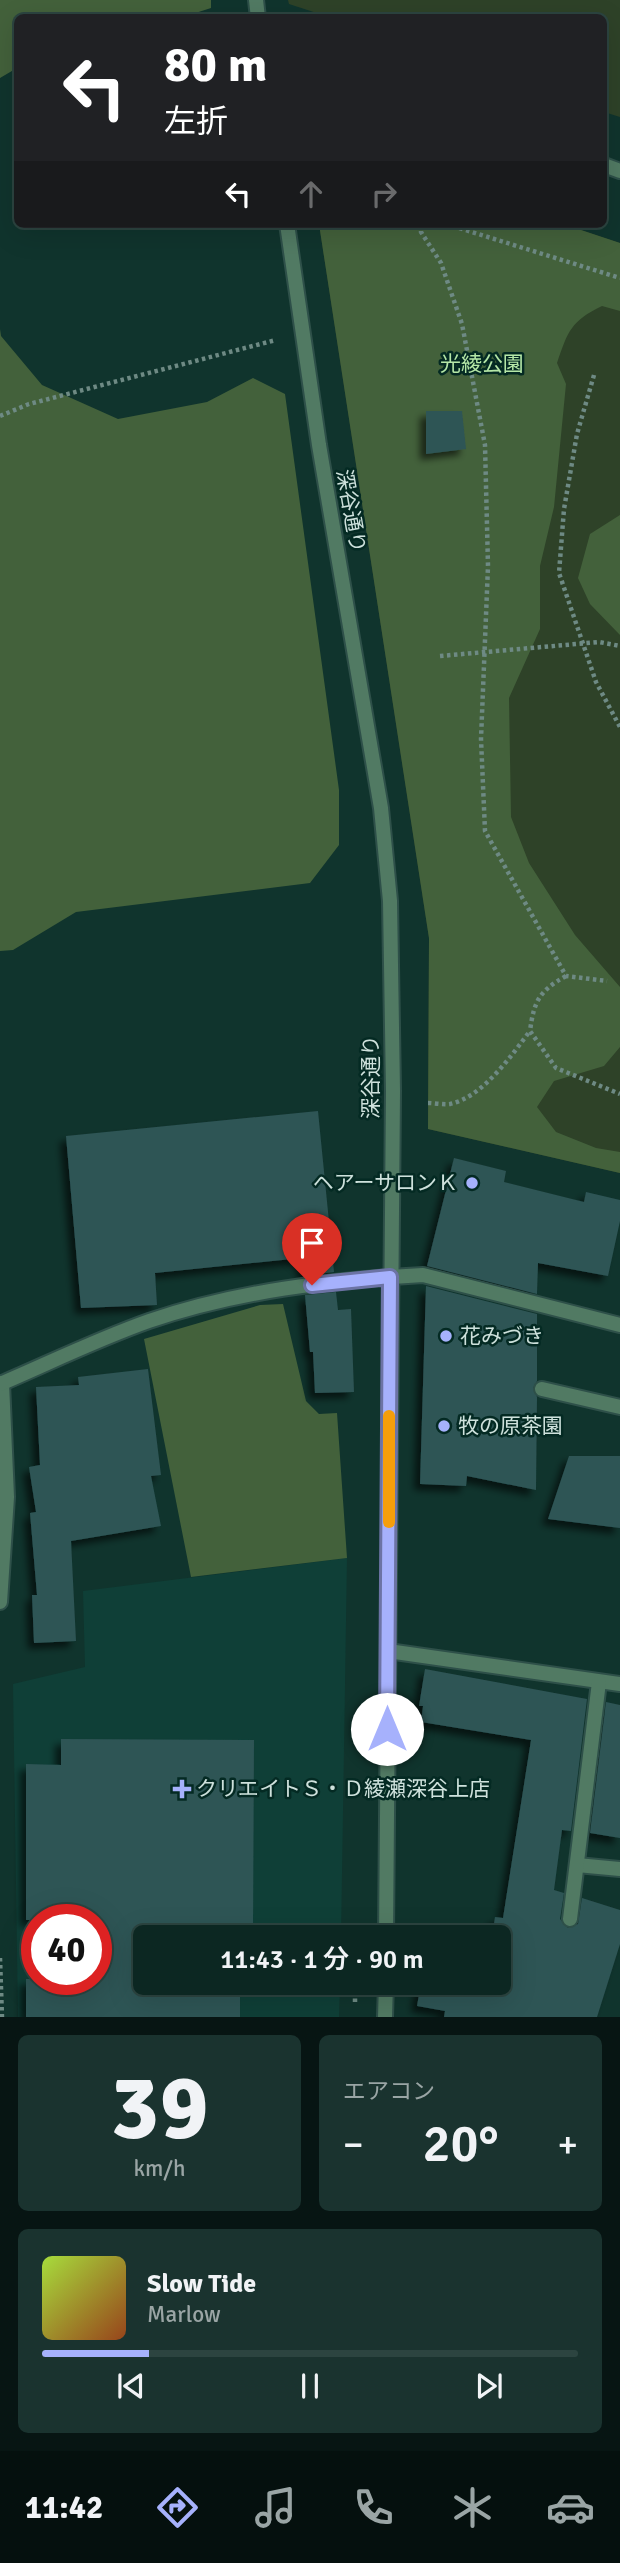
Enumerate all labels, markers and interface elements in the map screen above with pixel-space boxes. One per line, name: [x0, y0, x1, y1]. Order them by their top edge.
text: 80 m: [164, 35, 267, 95]
icon: left: [49, 42, 140, 133]
text: 左折: [164, 102, 228, 141]
icon: left: [219, 175, 257, 213]
icon: ahead: [292, 175, 330, 213]
icon: right: [365, 175, 403, 213]
park label: 光綾公園: [440, 351, 524, 377]
street label: 深谷通り: [331, 467, 371, 555]
street label: 深谷通り: [358, 1035, 384, 1119]
place label: ヘアーサロンＫ: [313, 1170, 458, 1196]
marker: ヘアーサロンＫ: [464, 1175, 480, 1191]
pin: [282, 1213, 342, 1285]
icon: arrive: [293, 1224, 331, 1262]
place label: 花みづき: [460, 1323, 544, 1349]
marker: 花みづき: [438, 1328, 454, 1344]
place label: 牧の原茶園: [458, 1413, 563, 1439]
marker: 牧の原茶園: [436, 1418, 452, 1434]
position arrow: [350, 1692, 424, 1766]
place label: クリエイトＳ・Ｄ綾瀬深谷上店: [196, 1776, 490, 1802]
marker: クリエイトＳ・Ｄ綾瀬深谷上店: [174, 1781, 190, 1797]
speed limit sign: 40: [21, 1904, 112, 1995]
text: 11:43 · 1 分 · 90 m: [220, 1944, 424, 1976]
text: 39: [110, 2052, 209, 2165]
text: エアコン: [343, 2077, 435, 2106]
text: 20°: [422, 2112, 499, 2176]
text: −: [343, 2121, 364, 2168]
text: +: [557, 2121, 578, 2168]
text: km/h: [133, 2154, 186, 2183]
text: Slow Tide: [147, 2268, 256, 2300]
text: Marlow: [147, 2300, 221, 2329]
icon: previous: [112, 2367, 150, 2405]
icon: pause: [291, 2367, 329, 2405]
icon: next: [470, 2367, 508, 2405]
icon: directions: [153, 2483, 202, 2532]
icon: music: [251, 2483, 300, 2532]
icon: phone: [349, 2483, 398, 2532]
icon: climate: [448, 2483, 497, 2532]
icon: car: [546, 2483, 595, 2532]
text: 11:42: [25, 2488, 103, 2527]

